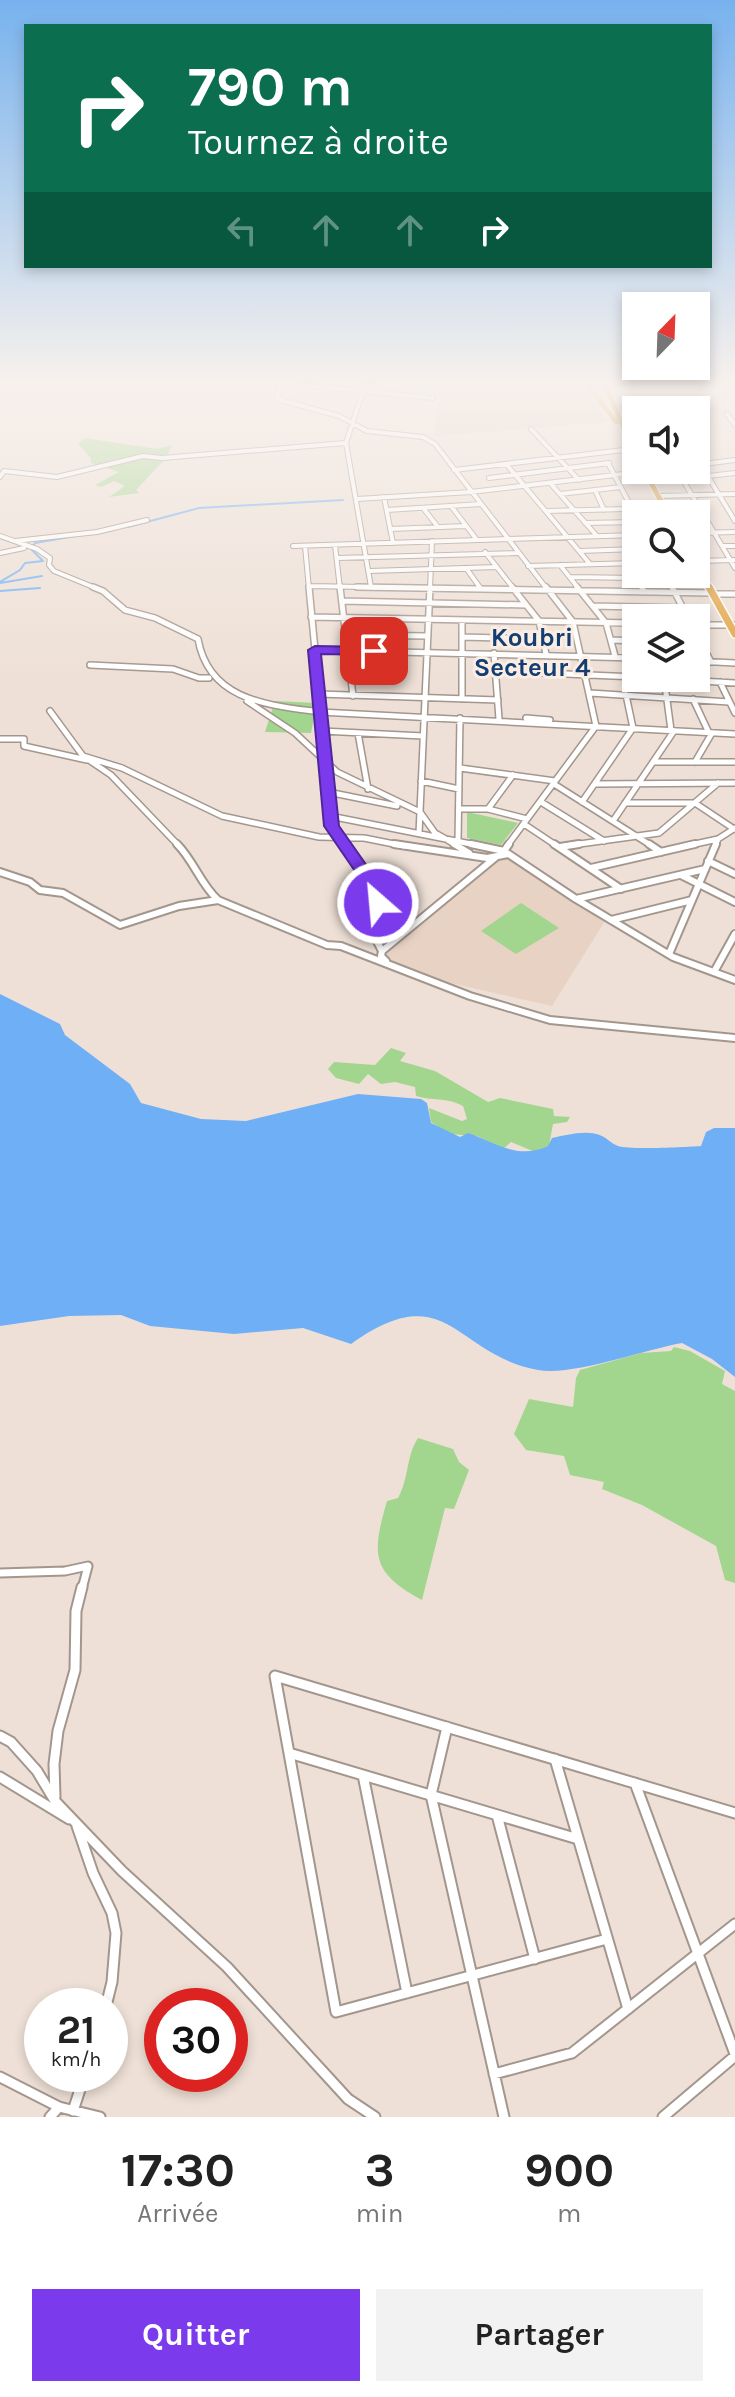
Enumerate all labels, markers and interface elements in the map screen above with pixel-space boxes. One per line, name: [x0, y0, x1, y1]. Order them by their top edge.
text: 790 m: [188, 54, 353, 119]
icon: right: [56, 56, 160, 160]
text: Tournez à droite: [188, 121, 449, 163]
icon: left: [220, 208, 264, 252]
icon: ahead: [304, 208, 348, 252]
icon: ahead: [388, 208, 432, 252]
icon: right: [472, 208, 516, 252]
north arrow: [622, 292, 710, 380]
map controls: [622, 292, 710, 692]
button: sound: [622, 396, 710, 484]
button: search: [622, 500, 710, 588]
button: layers: [622, 604, 710, 692]
pin: [340, 617, 408, 685]
district label: Koubri Secteur 4: [474, 622, 591, 683]
icon: arrive: [352, 629, 396, 673]
position arrow: [336, 861, 420, 945]
speed limit sign: 30: [144, 1988, 248, 2092]
text: 21: [57, 2006, 95, 2053]
text: km/h: [51, 2048, 101, 2071]
text: 17:30: [121, 2142, 235, 2198]
text: 3: [365, 2142, 395, 2198]
text: 900: [524, 2142, 614, 2198]
text: Arrivée: [137, 2198, 218, 2229]
text: min: [356, 2198, 403, 2229]
text: m: [557, 2198, 581, 2229]
button: Quitter: [32, 2289, 360, 2381]
button: Partager: [376, 2289, 703, 2381]

